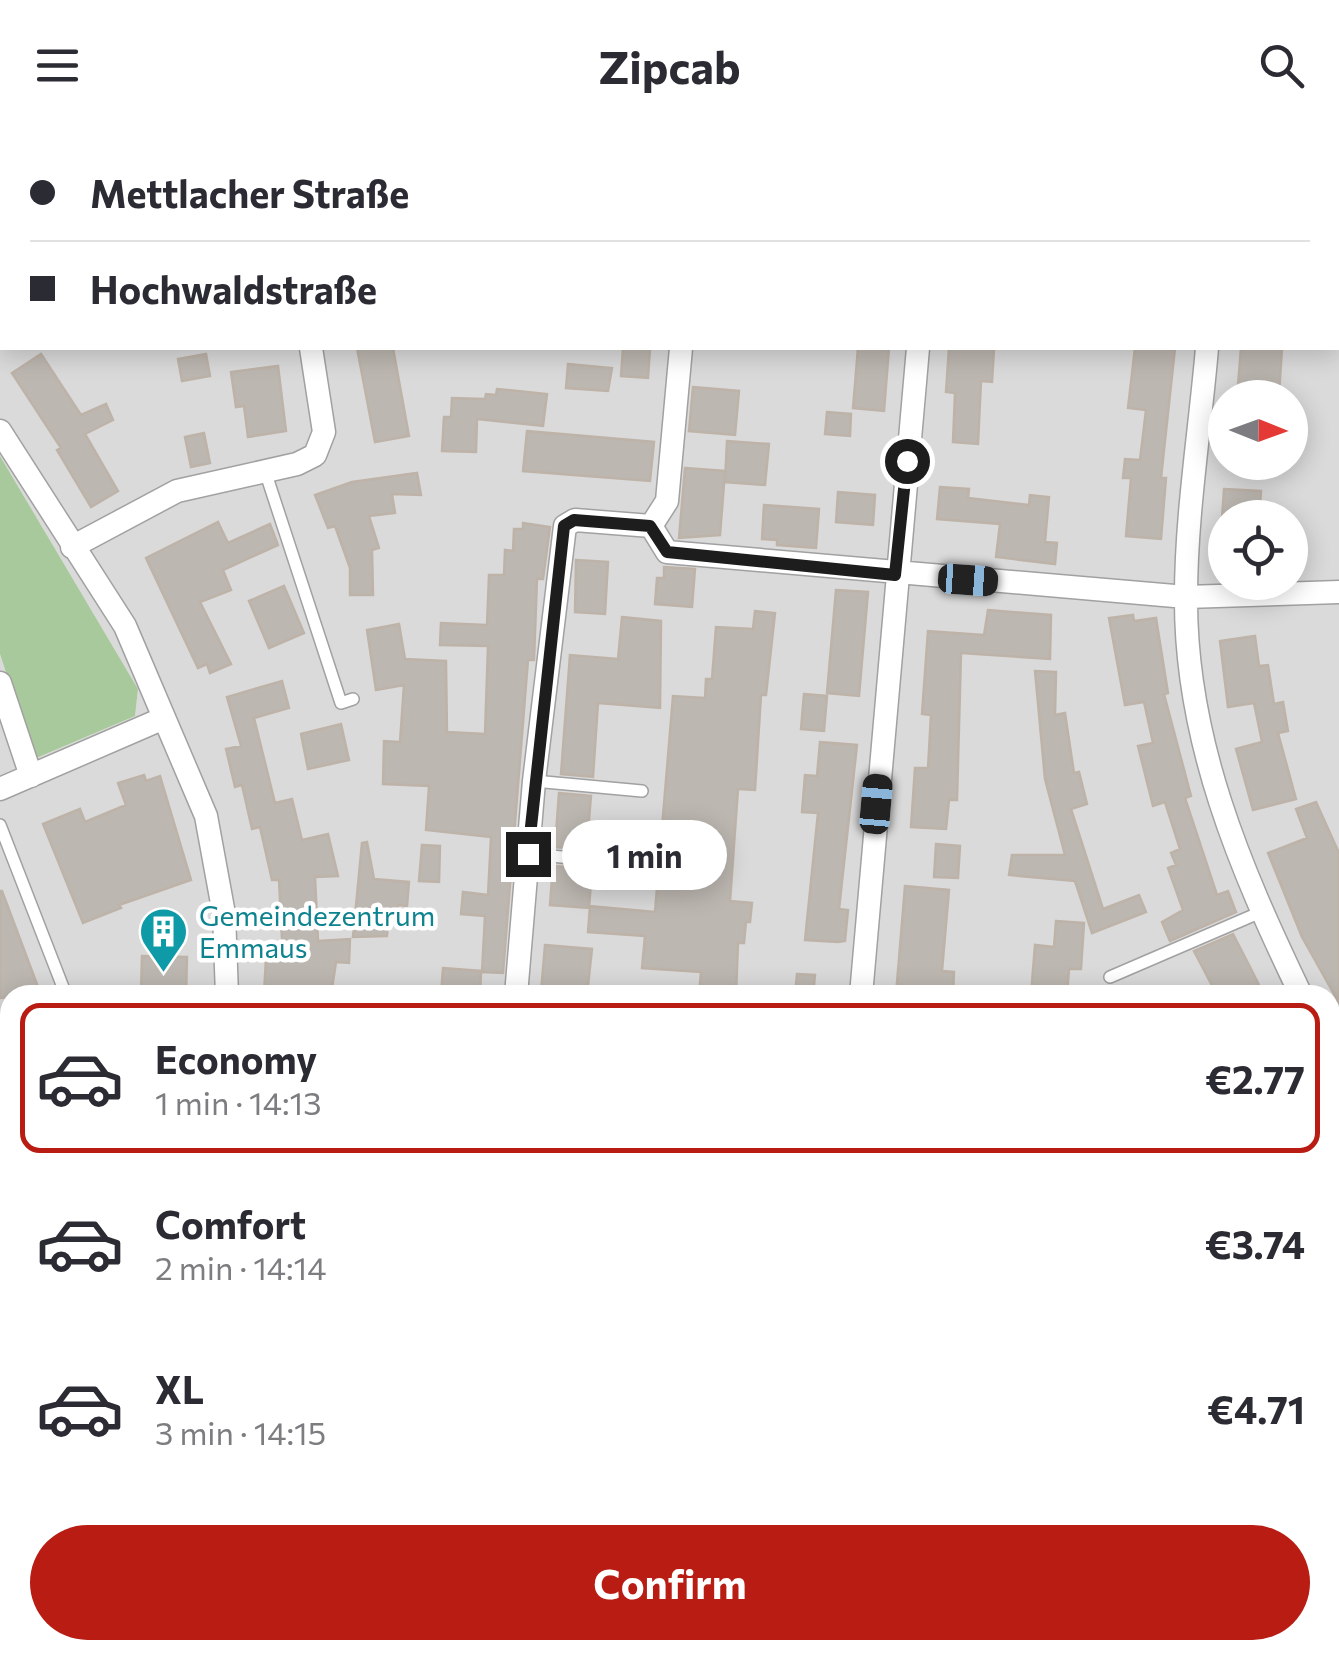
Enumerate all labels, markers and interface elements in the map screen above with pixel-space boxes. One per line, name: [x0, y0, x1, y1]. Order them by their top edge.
icon: menu: [30, 38, 85, 93]
text: Zipcab: [598, 38, 741, 93]
icon: search: [1254, 38, 1309, 93]
text: Mettlacher Straße: [90, 169, 409, 216]
text: Hochwaldstraße: [90, 265, 377, 312]
north arrow: [1208, 380, 1308, 480]
map controls: [1208, 380, 1308, 600]
route start: [885, 439, 930, 484]
button: locate: [1208, 500, 1308, 600]
car: [937, 563, 999, 597]
car: [858, 773, 894, 835]
callout: 1 min: [563, 819, 728, 889]
route end: [506, 832, 551, 877]
text: 1 min: [607, 835, 682, 875]
place label: Gemeindezentrum Emmaus: [199, 898, 435, 964]
building icon: Gemeindezentrum Emmaus: [138, 906, 190, 974]
icon: car: [35, 1033, 125, 1123]
text: Economy: [155, 1035, 317, 1082]
text: €2.77: [1205, 1055, 1305, 1102]
text: 1 min · 14:13: [155, 1082, 321, 1122]
icon: car: [35, 1198, 125, 1288]
text: Comfort: [155, 1200, 306, 1247]
text: €3.74: [1205, 1220, 1305, 1267]
text: 2 min · 14:14: [155, 1247, 326, 1287]
icon: car: [35, 1363, 125, 1453]
text: XL: [155, 1365, 204, 1412]
text: €4.71: [1207, 1385, 1305, 1432]
text: 3 min · 14:15: [155, 1412, 326, 1452]
button: Confirm: [30, 1525, 1310, 1640]

